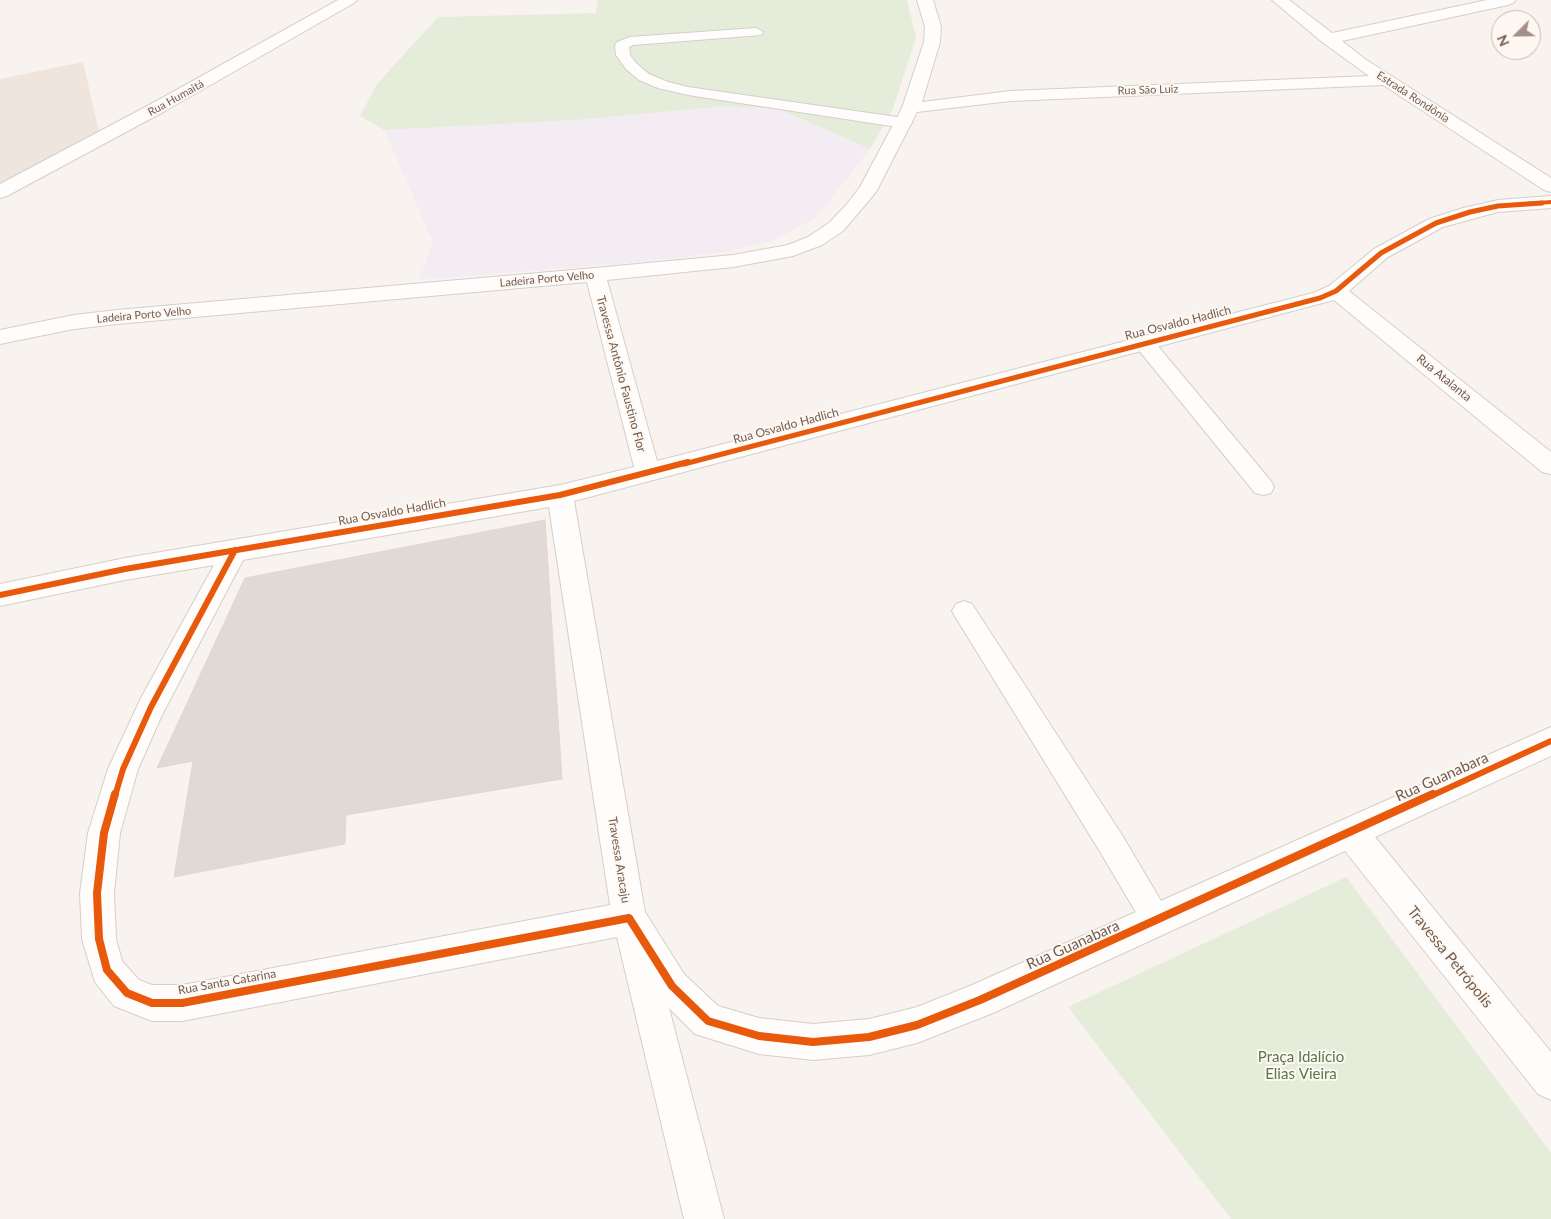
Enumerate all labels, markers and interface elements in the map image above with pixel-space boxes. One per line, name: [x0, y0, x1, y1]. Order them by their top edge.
north arrow: [1491, 10, 1541, 60]
text: N: [1493, 32, 1513, 49]
street label: Estrada Rondônia: [1374, 68, 1452, 126]
street label: Rua Humaitá: [146, 77, 206, 119]
street label: Rua São Luiz: [1118, 82, 1178, 98]
street label: Ladeira Porto Velho: [499, 268, 595, 290]
street label: Travessa Antônio Faustino Flor: [593, 294, 649, 454]
street label: Rua Osvaldo Hadlich: [1123, 303, 1233, 343]
street label: Ladeira Porto Velho: [96, 304, 192, 326]
street label: Rua Atalanta: [1414, 351, 1474, 405]
street label: Rua Osvaldo Hadlich: [732, 405, 840, 447]
street label: Rua Osvaldo Hadlich: [337, 495, 447, 529]
street label: Rua Guanabara: [1393, 748, 1491, 806]
street label: Travessa Aracaju: [605, 816, 633, 904]
street label: Travessa Petrópolis: [1403, 903, 1497, 1011]
street label: Rua Guanabara: [1024, 916, 1122, 974]
street label: Rua Santa Catarina: [177, 966, 277, 998]
park label: Praça Idalício Elias Vieira: [1258, 1048, 1344, 1083]

